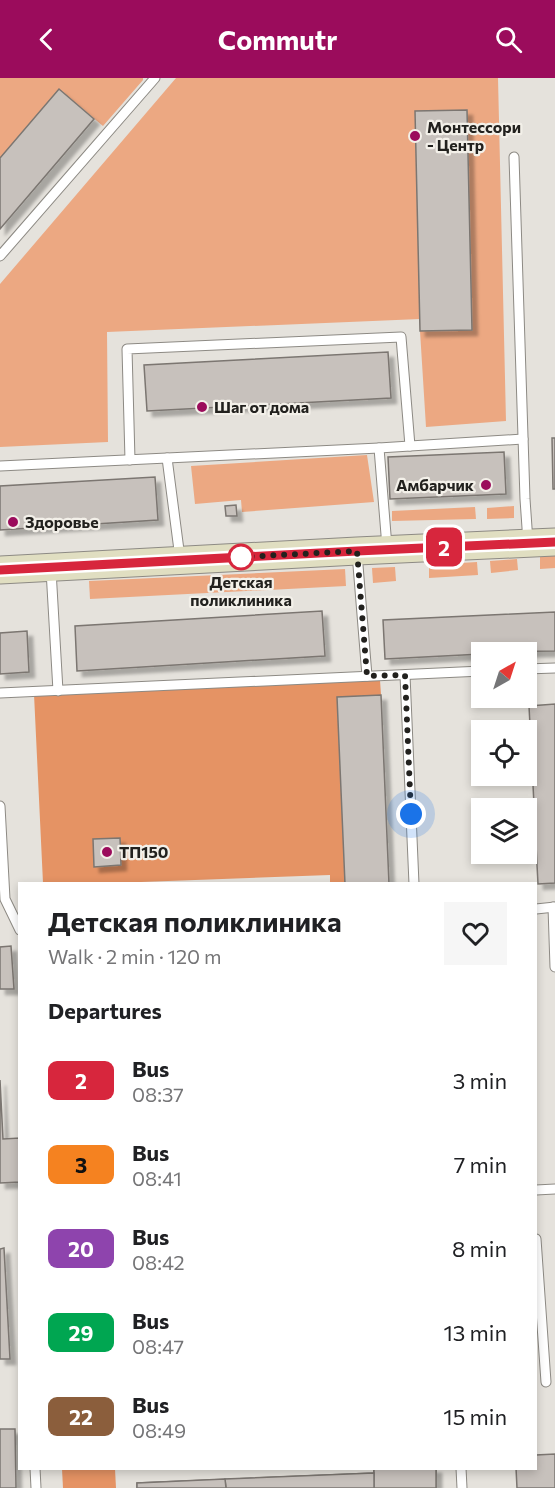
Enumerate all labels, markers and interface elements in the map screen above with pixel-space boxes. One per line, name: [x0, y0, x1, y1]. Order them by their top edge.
icon: back: [30, 23, 63, 56]
text: Commutr: [218, 23, 337, 56]
icon: search: [492, 23, 525, 56]
place label: Монтессори - Центр: [427, 117, 521, 154]
marker: Монтессори - Центр: [408, 129, 422, 143]
place label: Шаг от дома: [214, 397, 309, 416]
marker: Шаг от дома: [195, 400, 209, 414]
place label: Амбарчик: [396, 475, 474, 494]
marker: Амбарчик: [479, 478, 493, 492]
place label: Здоровье: [25, 512, 99, 531]
marker: Здоровье: [6, 515, 20, 529]
line badge: 2: [424, 528, 464, 566]
text: 2: [438, 535, 450, 560]
marker: Детская поликлиника: [228, 544, 254, 570]
place label: Детская поликлиника: [190, 572, 292, 609]
north arrow: [471, 642, 537, 708]
map controls: [471, 642, 537, 864]
button: locate: [471, 720, 537, 786]
button: layers: [471, 798, 537, 864]
your location: [396, 799, 426, 829]
place label: ТП150: [119, 842, 168, 861]
marker: ТП150: [100, 845, 114, 859]
button: heart: [444, 902, 507, 965]
text: Детская поликлиника: [48, 904, 342, 938]
text: Walk · 2 min · 120 m: [48, 944, 221, 968]
text: Departures: [48, 997, 162, 1024]
text: Bus: [132, 1055, 169, 1082]
text: 3 min: [453, 1067, 507, 1094]
text: 2: [75, 1068, 87, 1093]
text: 08:37: [132, 1082, 184, 1106]
text: Bus: [132, 1139, 169, 1166]
text: 7 min: [454, 1151, 507, 1178]
text: 3: [75, 1152, 87, 1177]
text: 08:41: [132, 1166, 182, 1190]
text: Bus: [132, 1223, 169, 1250]
text: 8 min: [452, 1235, 507, 1262]
text: 20: [68, 1236, 94, 1261]
text: 08:42: [132, 1250, 185, 1274]
text: Bus: [132, 1307, 169, 1334]
text: 13 min: [443, 1319, 507, 1346]
text: 29: [69, 1320, 93, 1345]
text: 08:47: [132, 1334, 184, 1358]
text: Bus: [132, 1391, 169, 1418]
text: 15 min: [443, 1403, 507, 1430]
text: 22: [69, 1404, 93, 1429]
text: 08:49: [132, 1418, 186, 1442]

